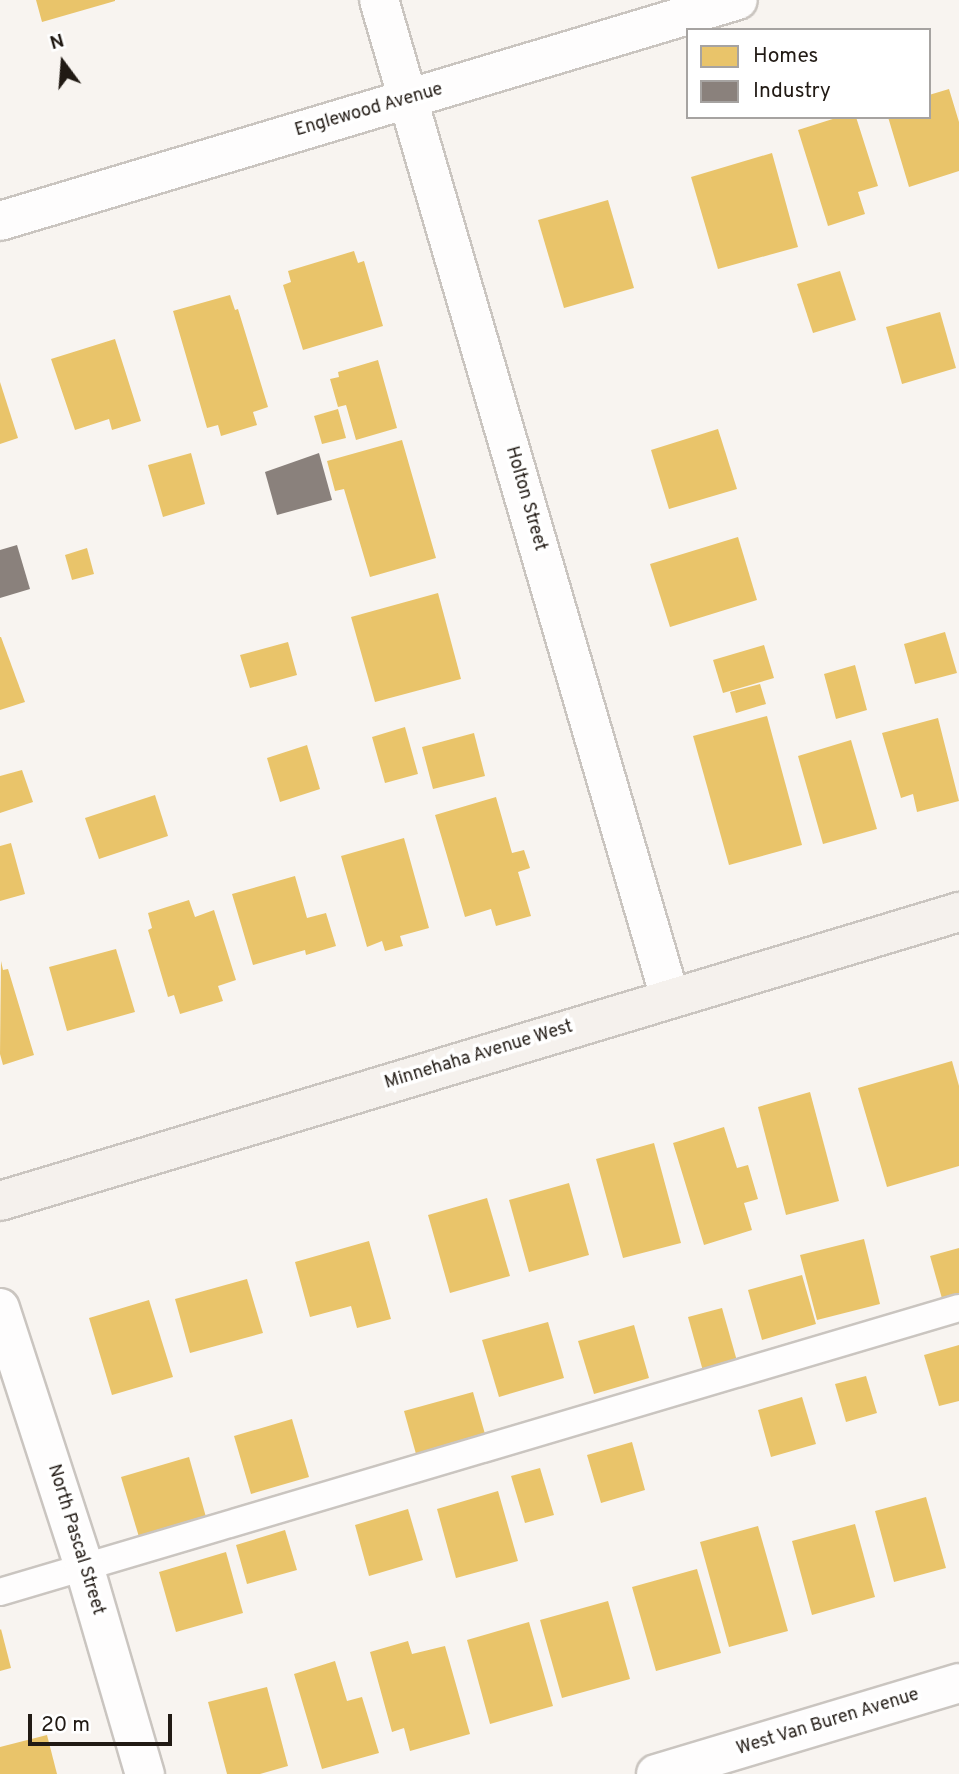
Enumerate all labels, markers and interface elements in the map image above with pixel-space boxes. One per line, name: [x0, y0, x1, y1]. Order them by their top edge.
north arrow: [28, 28, 98, 98]
legend: [686, 28, 931, 119]
text: N: [47, 29, 67, 56]
text: Homes: [753, 43, 818, 70]
text: Industry: [753, 78, 831, 105]
street label: Englewood Avenue: [292, 79, 446, 143]
street label: Holton Street: [500, 444, 550, 554]
street label: Minnehaha Avenue West: [382, 1017, 576, 1095]
street label: North Pascal Street: [42, 1462, 108, 1618]
street label: West Van Buren Avenue: [733, 1685, 923, 1761]
scale bar: [32, 1700, 175, 1744]
text: 20 m: [41, 1712, 90, 1739]

